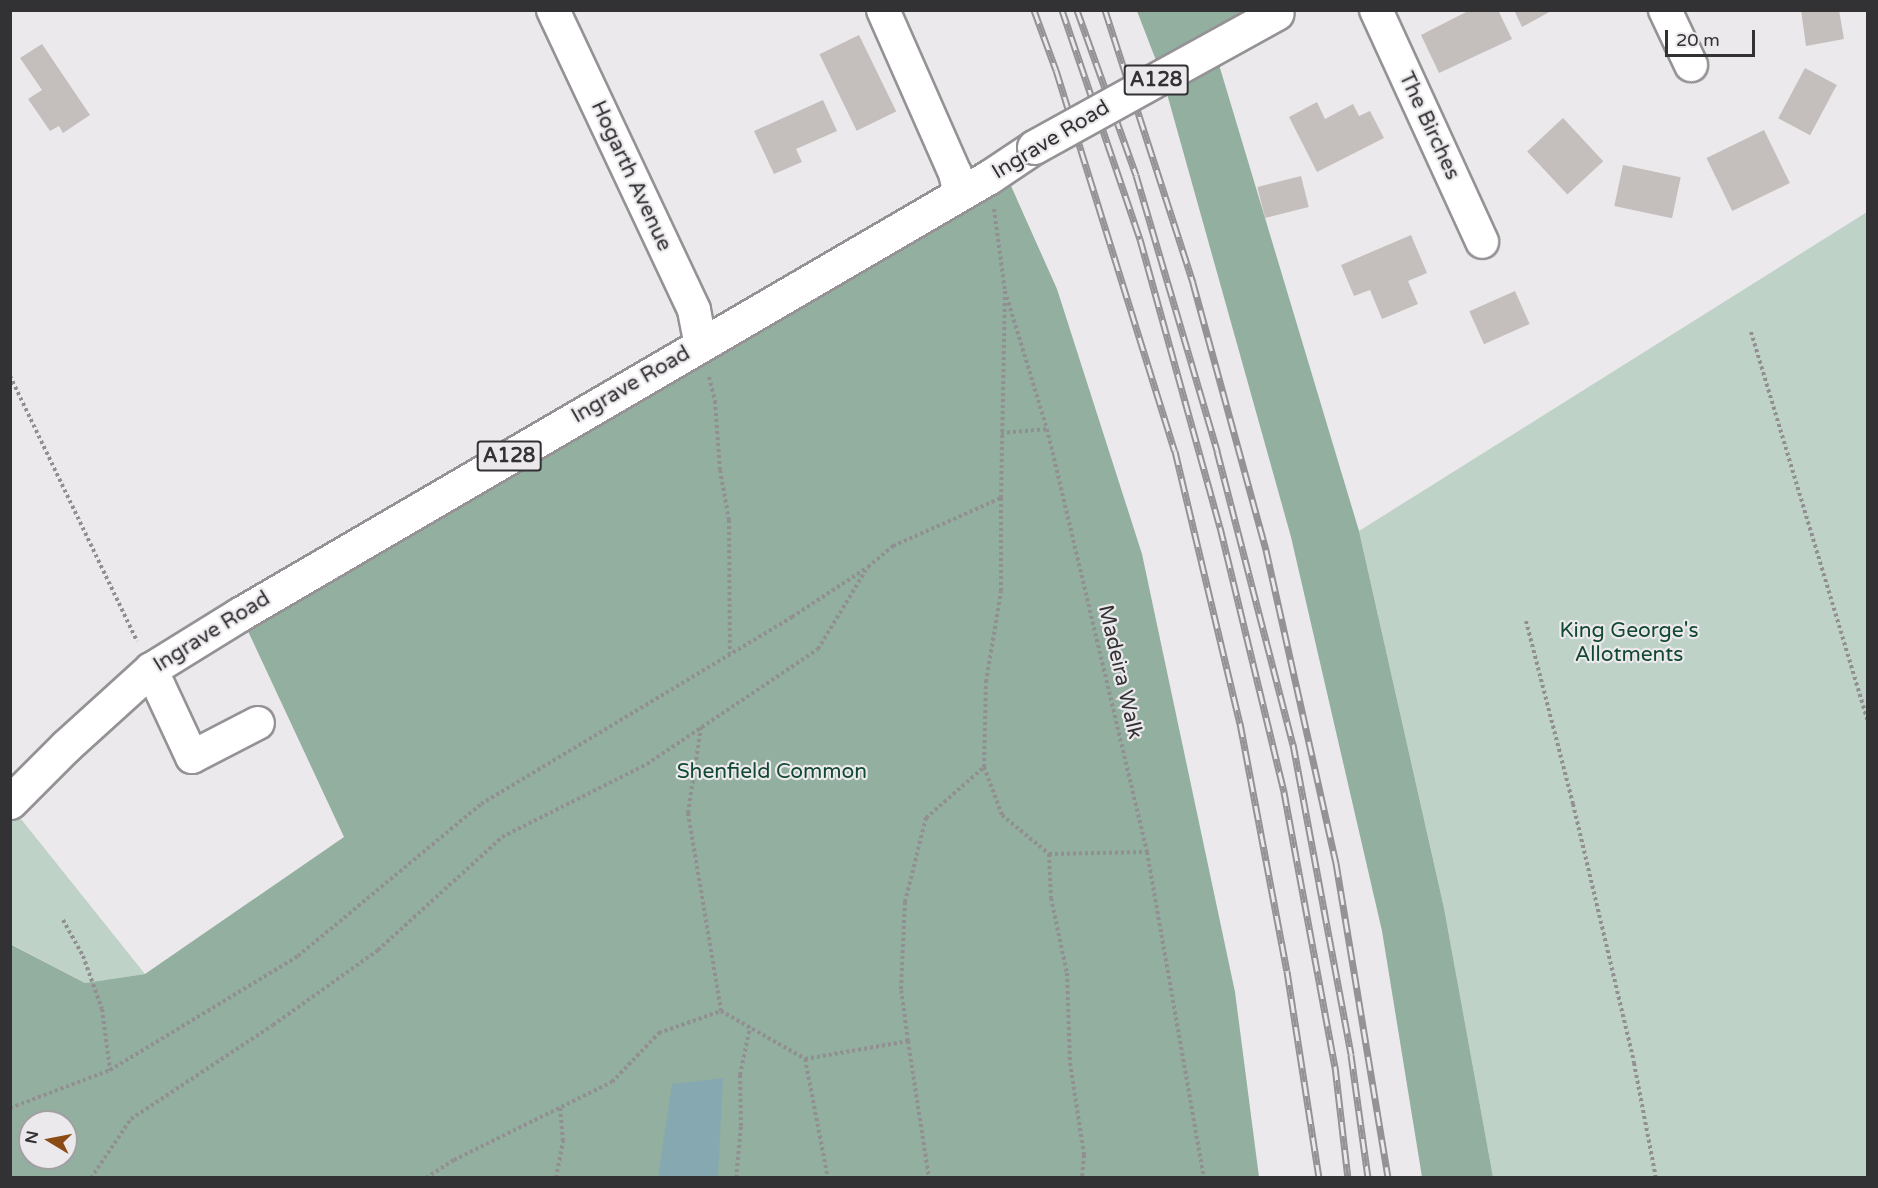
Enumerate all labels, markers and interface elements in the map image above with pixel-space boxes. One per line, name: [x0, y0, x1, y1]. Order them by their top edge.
scale bar: [1668, 18, 1758, 56]
text: 20 m: [1676, 29, 1720, 51]
road number: A128: [1123, 63, 1189, 97]
street label: The Birches: [1393, 68, 1465, 184]
street label: Ingrave Road: [988, 95, 1114, 185]
street label: Hogarth Avenue: [585, 97, 677, 255]
street label: Ingrave Road: [567, 341, 695, 429]
road number: A128: [476, 439, 542, 473]
street label: Ingrave Road: [149, 586, 275, 678]
street label: Madeira Walk: [1092, 603, 1148, 741]
park label: King George's Allotments: [1560, 618, 1698, 668]
park label: Shenfield Common: [677, 759, 867, 785]
north arrow: [18, 1110, 78, 1170]
text: N: [21, 1129, 43, 1145]

